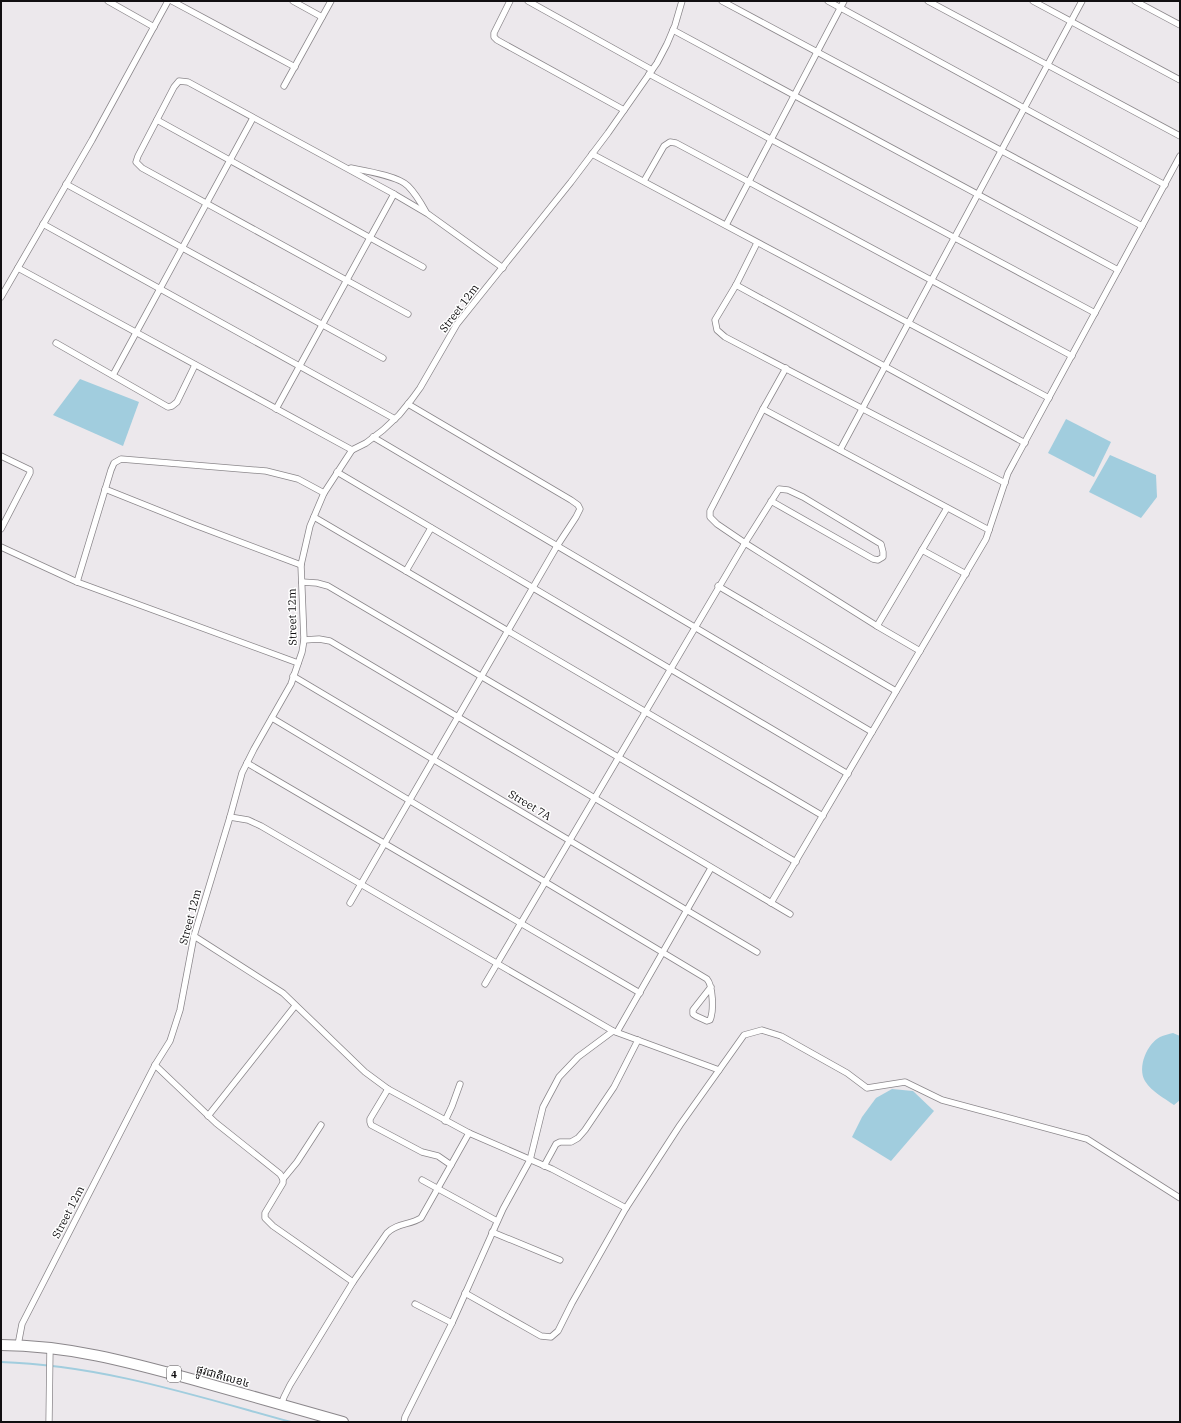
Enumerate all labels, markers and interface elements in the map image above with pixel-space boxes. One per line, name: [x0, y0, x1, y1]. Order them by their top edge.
street label: Street 12m: [436, 281, 482, 335]
street label: Street 12m: [284, 588, 299, 646]
street label: Street 7A: [506, 787, 554, 823]
street label: Street 12m: [176, 887, 204, 946]
street label: Street 12m: [49, 1183, 87, 1241]
street label: ផ្លូវជាតិលេខ៤: [194, 1362, 251, 1393]
road number: 4: [167, 1366, 181, 1382]

